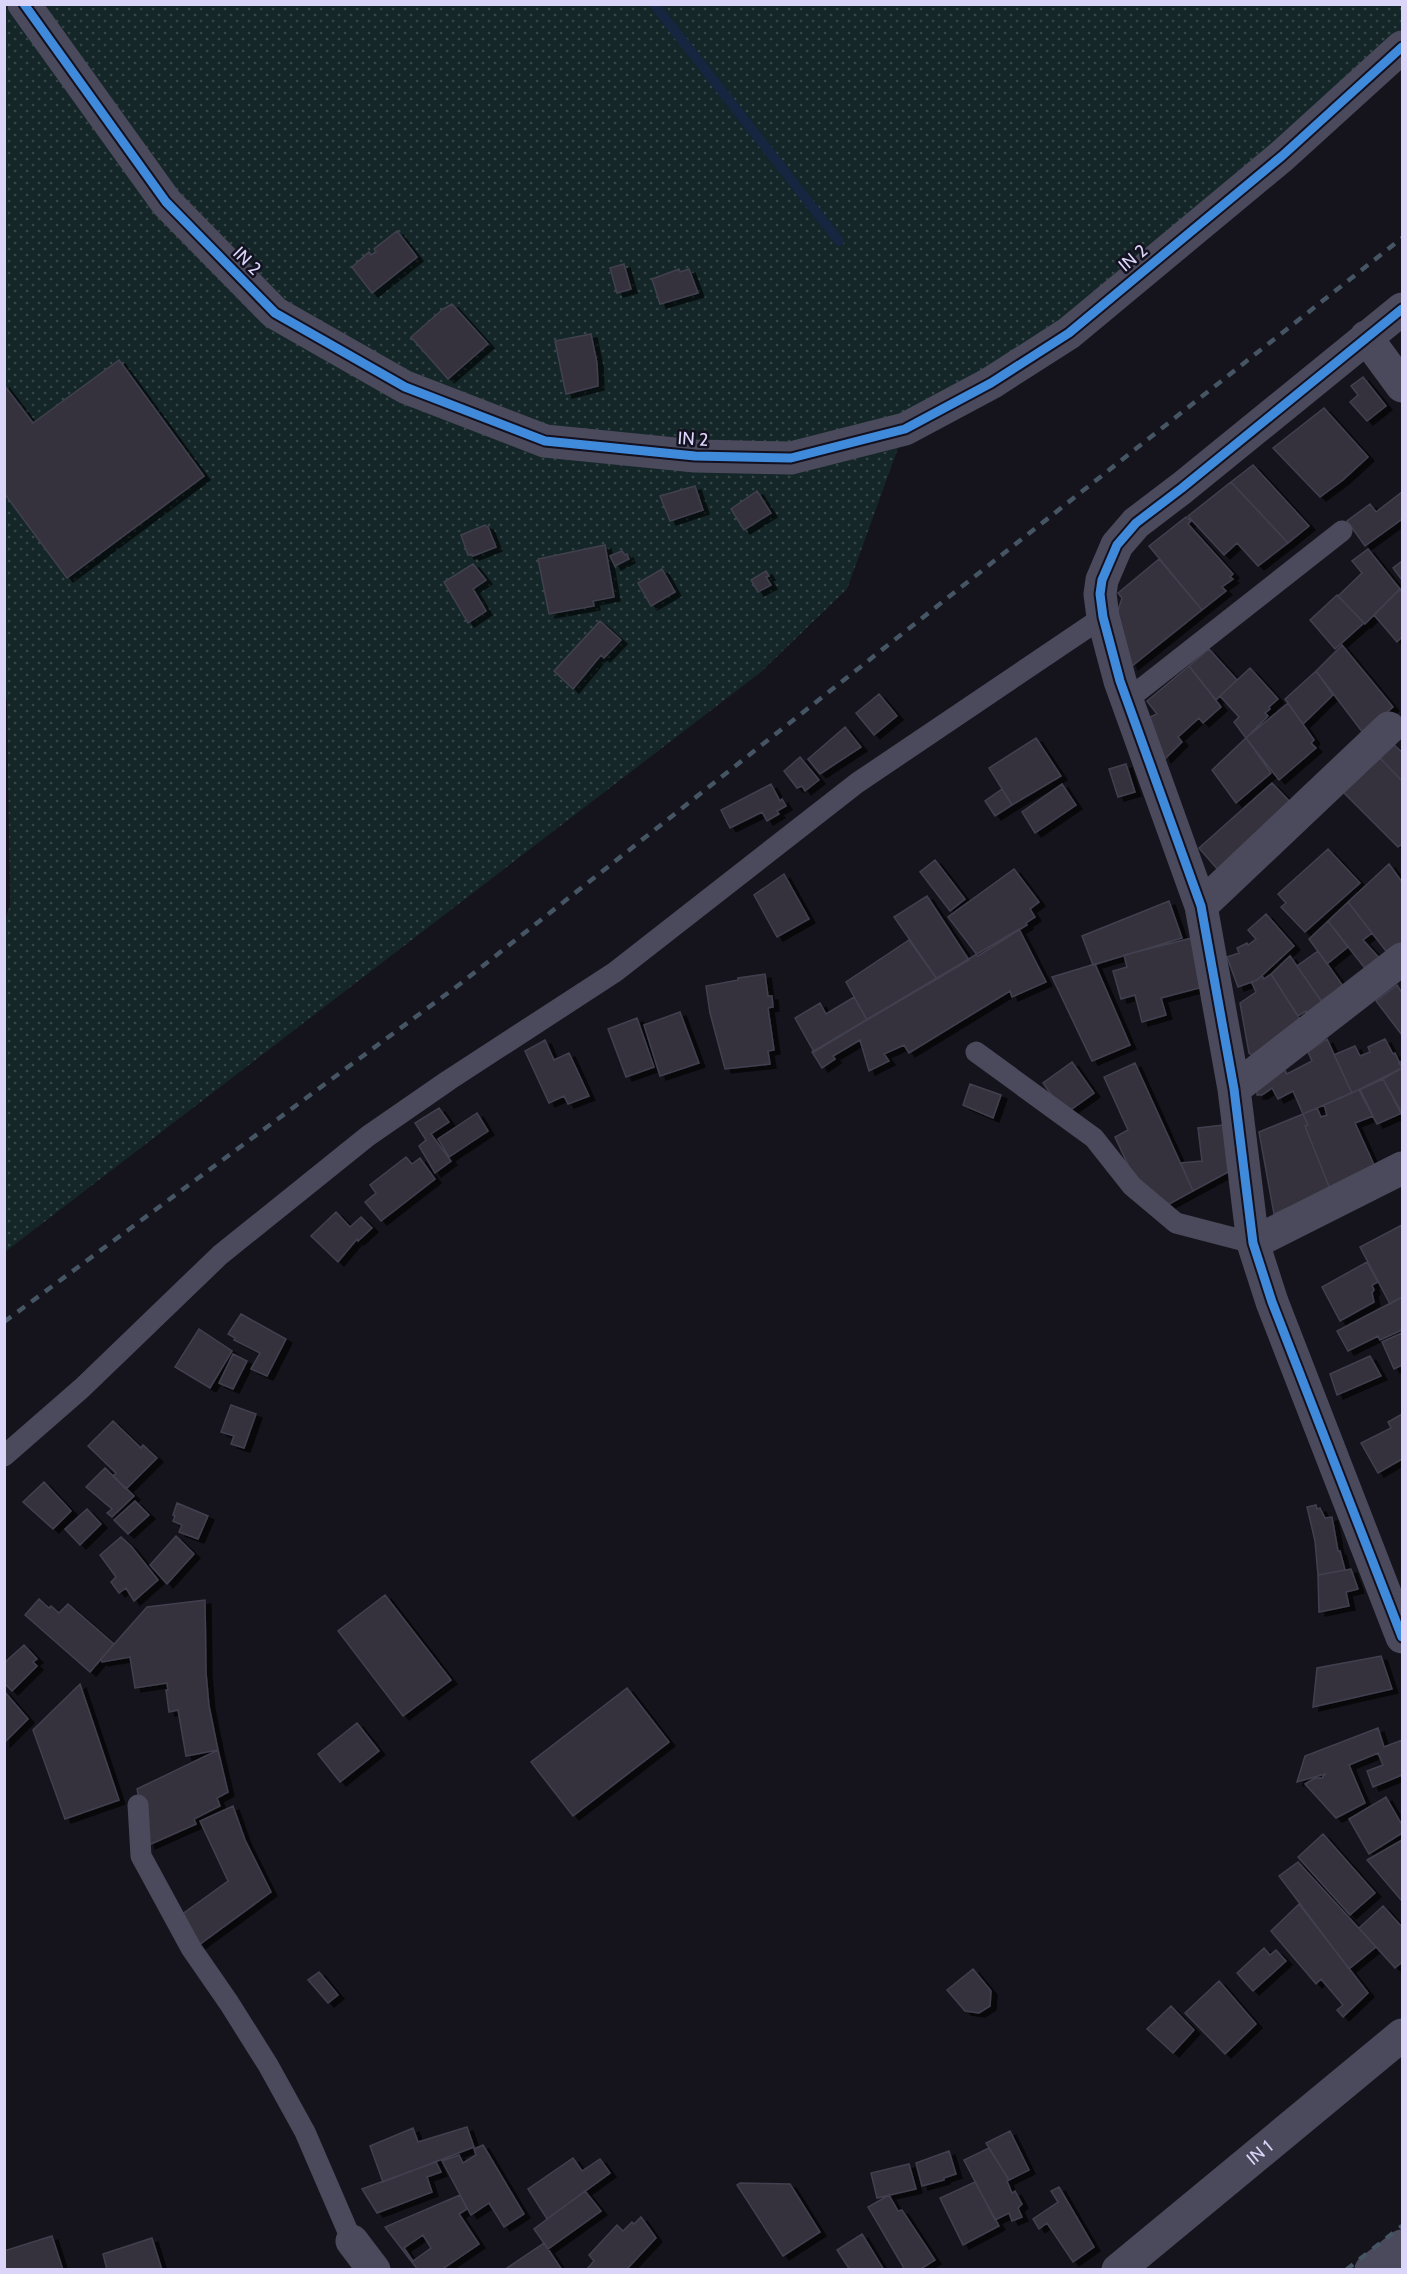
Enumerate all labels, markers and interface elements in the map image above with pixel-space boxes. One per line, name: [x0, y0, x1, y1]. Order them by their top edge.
street label: IN 2: [1114, 240, 1152, 276]
street label: IN 2: [228, 242, 266, 280]
street label: IN 2: [677, 427, 709, 451]
street label: IN 1: [1242, 2136, 1277, 2170]

